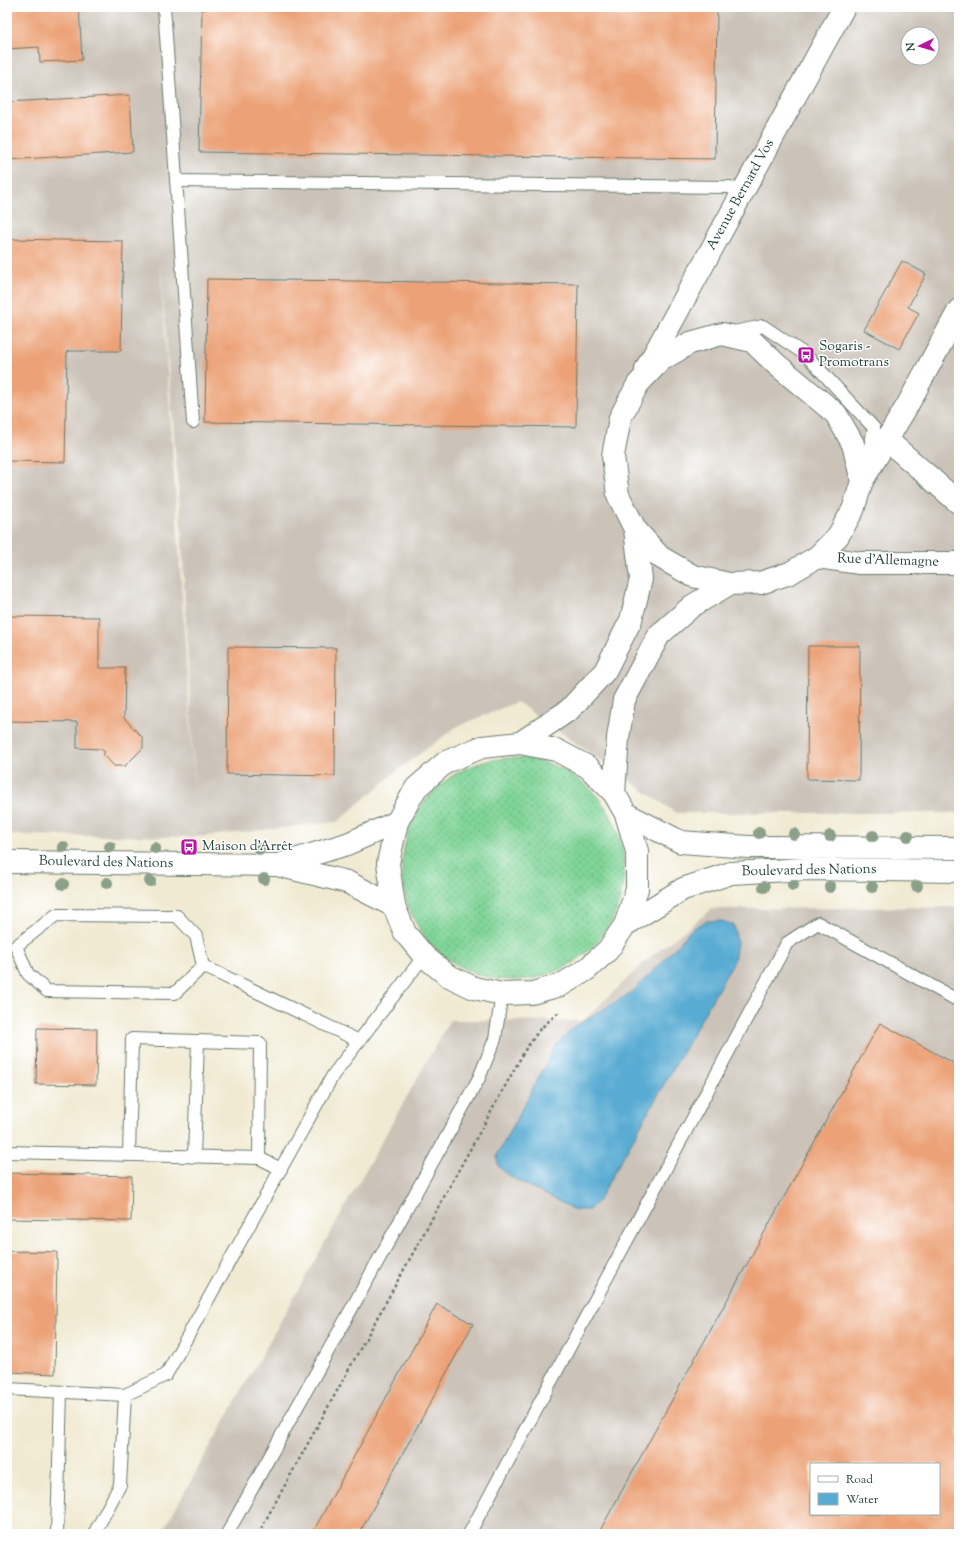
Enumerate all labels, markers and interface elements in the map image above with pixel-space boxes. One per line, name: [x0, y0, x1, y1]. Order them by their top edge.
north arrow: [900, 26, 940, 66]
text: N: [903, 41, 919, 53]
street label: Avenue Bernard Vos: [702, 136, 780, 254]
place label: Sogaris - Promotrans: [819, 337, 889, 373]
bus stop icon: Sogaris - Promotrans: [796, 345, 816, 365]
street label: Rue d'Allemagne: [837, 549, 939, 573]
bus stop icon: Maison d'Arrêt: [179, 837, 199, 857]
place label: Maison d'Arrêt: [202, 837, 293, 857]
street label: Boulevard des Nations: [38, 852, 174, 874]
street label: Boulevard des Nations: [741, 860, 877, 882]
legend: [810, 1463, 940, 1515]
text: Road: [846, 1471, 873, 1489]
text: Water: [846, 1491, 879, 1509]

